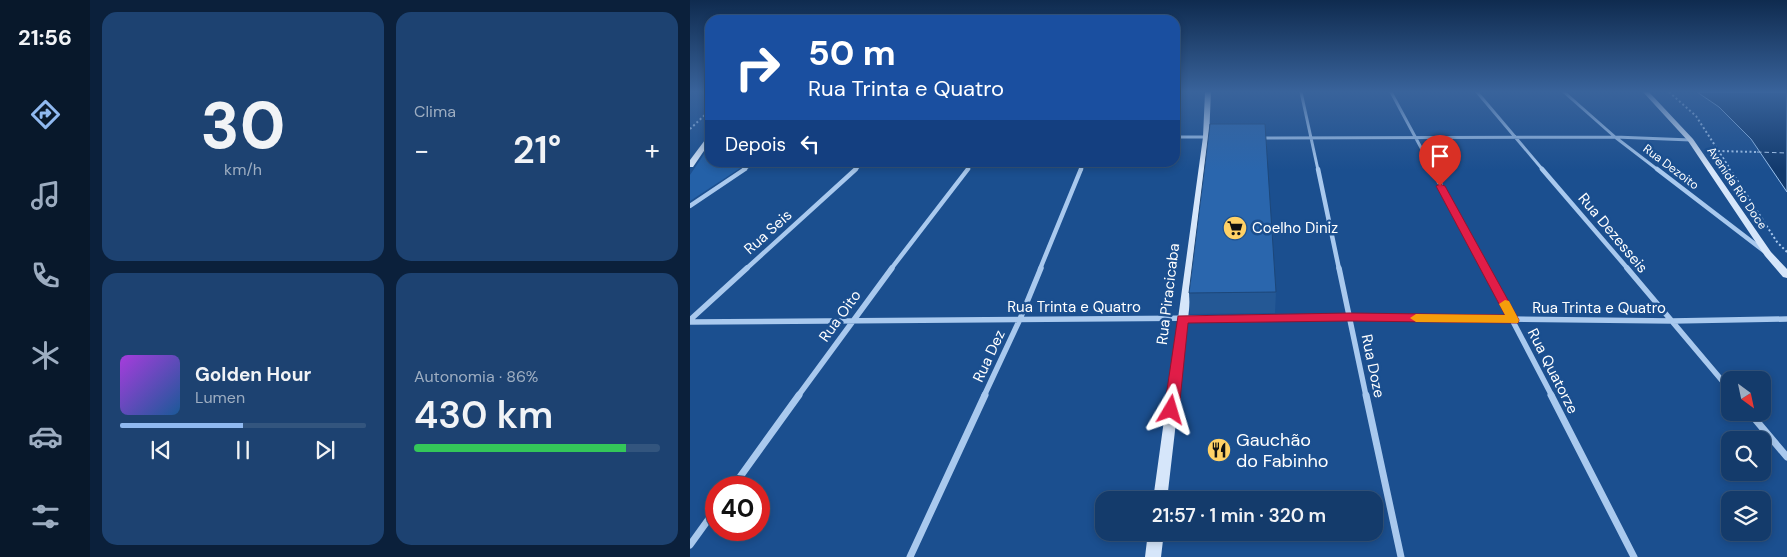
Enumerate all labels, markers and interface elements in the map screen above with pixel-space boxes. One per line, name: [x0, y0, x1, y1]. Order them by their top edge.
text: 21:56: [18, 23, 72, 52]
text: 50 m: [808, 30, 896, 76]
icon: right: [725, 35, 790, 100]
text: Rua Trinta e Quatro: [808, 74, 1004, 103]
text: 30: [201, 84, 285, 168]
icon: directions: [28, 97, 63, 132]
text: Clima: [414, 101, 456, 122]
text: 21°: [513, 125, 561, 175]
icon: left: [796, 130, 824, 158]
text: −: [414, 132, 429, 169]
text: +: [645, 132, 660, 169]
text: Depois: [725, 132, 786, 157]
pin: [1419, 135, 1461, 186]
street label: Rua Dezoito: [1640, 141, 1702, 193]
icon: arrive: [1426, 142, 1454, 170]
street label: Avenida Rio Doce: [1703, 143, 1771, 233]
text: km/h: [224, 159, 262, 180]
icon: music: [28, 178, 63, 213]
street label: Rua Dezesseis: [1574, 189, 1652, 277]
street label: Rua Seis: [740, 205, 796, 259]
supermarket icon: Coelho Diniz: [1222, 215, 1248, 241]
place label: Coelho Diniz: [1252, 218, 1338, 238]
street label: Rua Piracicaba: [1152, 242, 1184, 346]
icon: phone: [28, 258, 63, 293]
street label: Rua Oito: [814, 286, 866, 346]
street label: Rua Trinta e Quatro: [1007, 297, 1141, 317]
street label: Rua Trinta e Quatro: [1532, 298, 1666, 318]
street label: Rua Quatorze: [1523, 325, 1583, 417]
street label: Rua Dez: [968, 327, 1010, 385]
street label: Rua Doze: [1357, 332, 1389, 400]
icon: climate: [28, 338, 63, 373]
text: Golden Hour: [195, 362, 311, 387]
text: Autonomia · 86%: [414, 366, 538, 387]
north arrow: [1721, 371, 1771, 421]
map controls: [1721, 371, 1771, 541]
position arrow: [1144, 383, 1196, 435]
text: Lumen: [195, 387, 245, 408]
text: 430 km: [414, 390, 553, 440]
icon: car: [28, 419, 63, 454]
place label: Gauchão do Fabinho: [1236, 428, 1329, 473]
button: search: [1721, 431, 1771, 481]
icon: previous: [147, 436, 175, 464]
icon: pause: [229, 436, 257, 464]
icon: next: [311, 436, 339, 464]
restaurant icon: Gauchão do Fabinho: [1206, 437, 1232, 463]
speed limit sign: 40: [705, 476, 770, 541]
button: layers: [1721, 491, 1771, 541]
icon: filters: [28, 499, 63, 534]
text: 21:57 · 1 min · 320 m: [1152, 503, 1326, 528]

